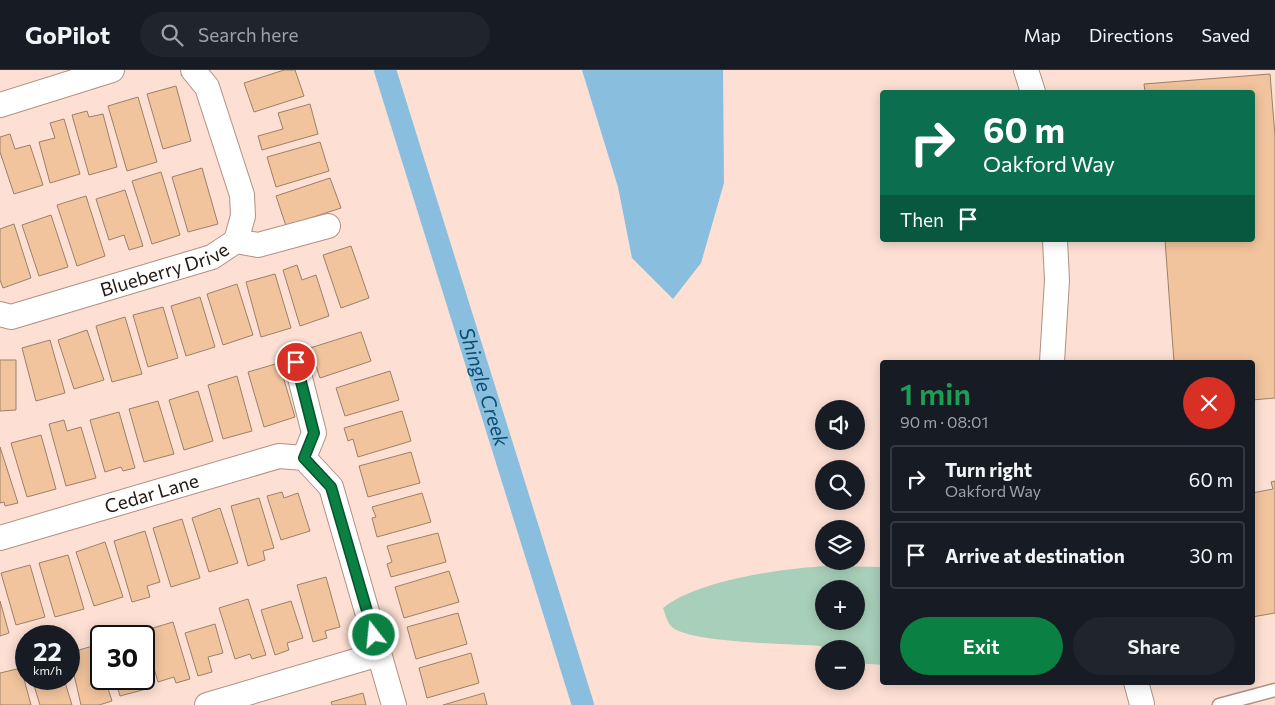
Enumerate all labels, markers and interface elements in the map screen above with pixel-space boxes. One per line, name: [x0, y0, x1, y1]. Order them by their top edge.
search box: [140, 12, 490, 57]
text: GoPilot: [25, 20, 110, 49]
icon: search: [158, 21, 186, 49]
text: Search here: [198, 23, 299, 46]
text: Map: [1024, 24, 1061, 46]
text: Directions: [1089, 24, 1173, 46]
text: Saved: [1201, 24, 1250, 46]
text: 60 m: [983, 107, 1065, 150]
icon: right: [900, 110, 965, 175]
text: Oakford Way: [983, 150, 1115, 177]
icon: arrive: [954, 205, 982, 233]
text: Then: [900, 208, 944, 231]
street label: Blueberry Drive: [97, 237, 233, 301]
water label: Shingle Creek: [455, 324, 515, 450]
pin: [275, 341, 317, 383]
icon: arrive: [282, 348, 310, 376]
text: 1 min: [900, 374, 971, 411]
button: close: [1183, 377, 1235, 429]
map controls: [815, 400, 865, 690]
button: sound: [815, 400, 865, 450]
text: 90 m · 08:01: [900, 412, 988, 431]
text: Turn right: [945, 458, 1032, 481]
button: search: [815, 460, 865, 510]
icon: right: [902, 465, 930, 493]
street label: Cedar Lane: [102, 468, 201, 518]
text: 60 m: [1189, 468, 1233, 491]
text: Oakford Way: [945, 481, 1041, 500]
button: layers: [815, 520, 865, 570]
icon: arrive: [902, 541, 930, 569]
text: Arrive at destination: [945, 544, 1125, 567]
text: 30 m: [1190, 544, 1233, 567]
button: +: [815, 580, 865, 630]
position arrow: [347, 608, 399, 660]
button: Exit: [900, 617, 1063, 675]
button: Share: [1073, 617, 1235, 675]
speed limit sign: 30: [90, 625, 155, 690]
text: 22: [33, 636, 62, 666]
button: −: [815, 640, 865, 690]
text: km/h: [33, 663, 62, 677]

